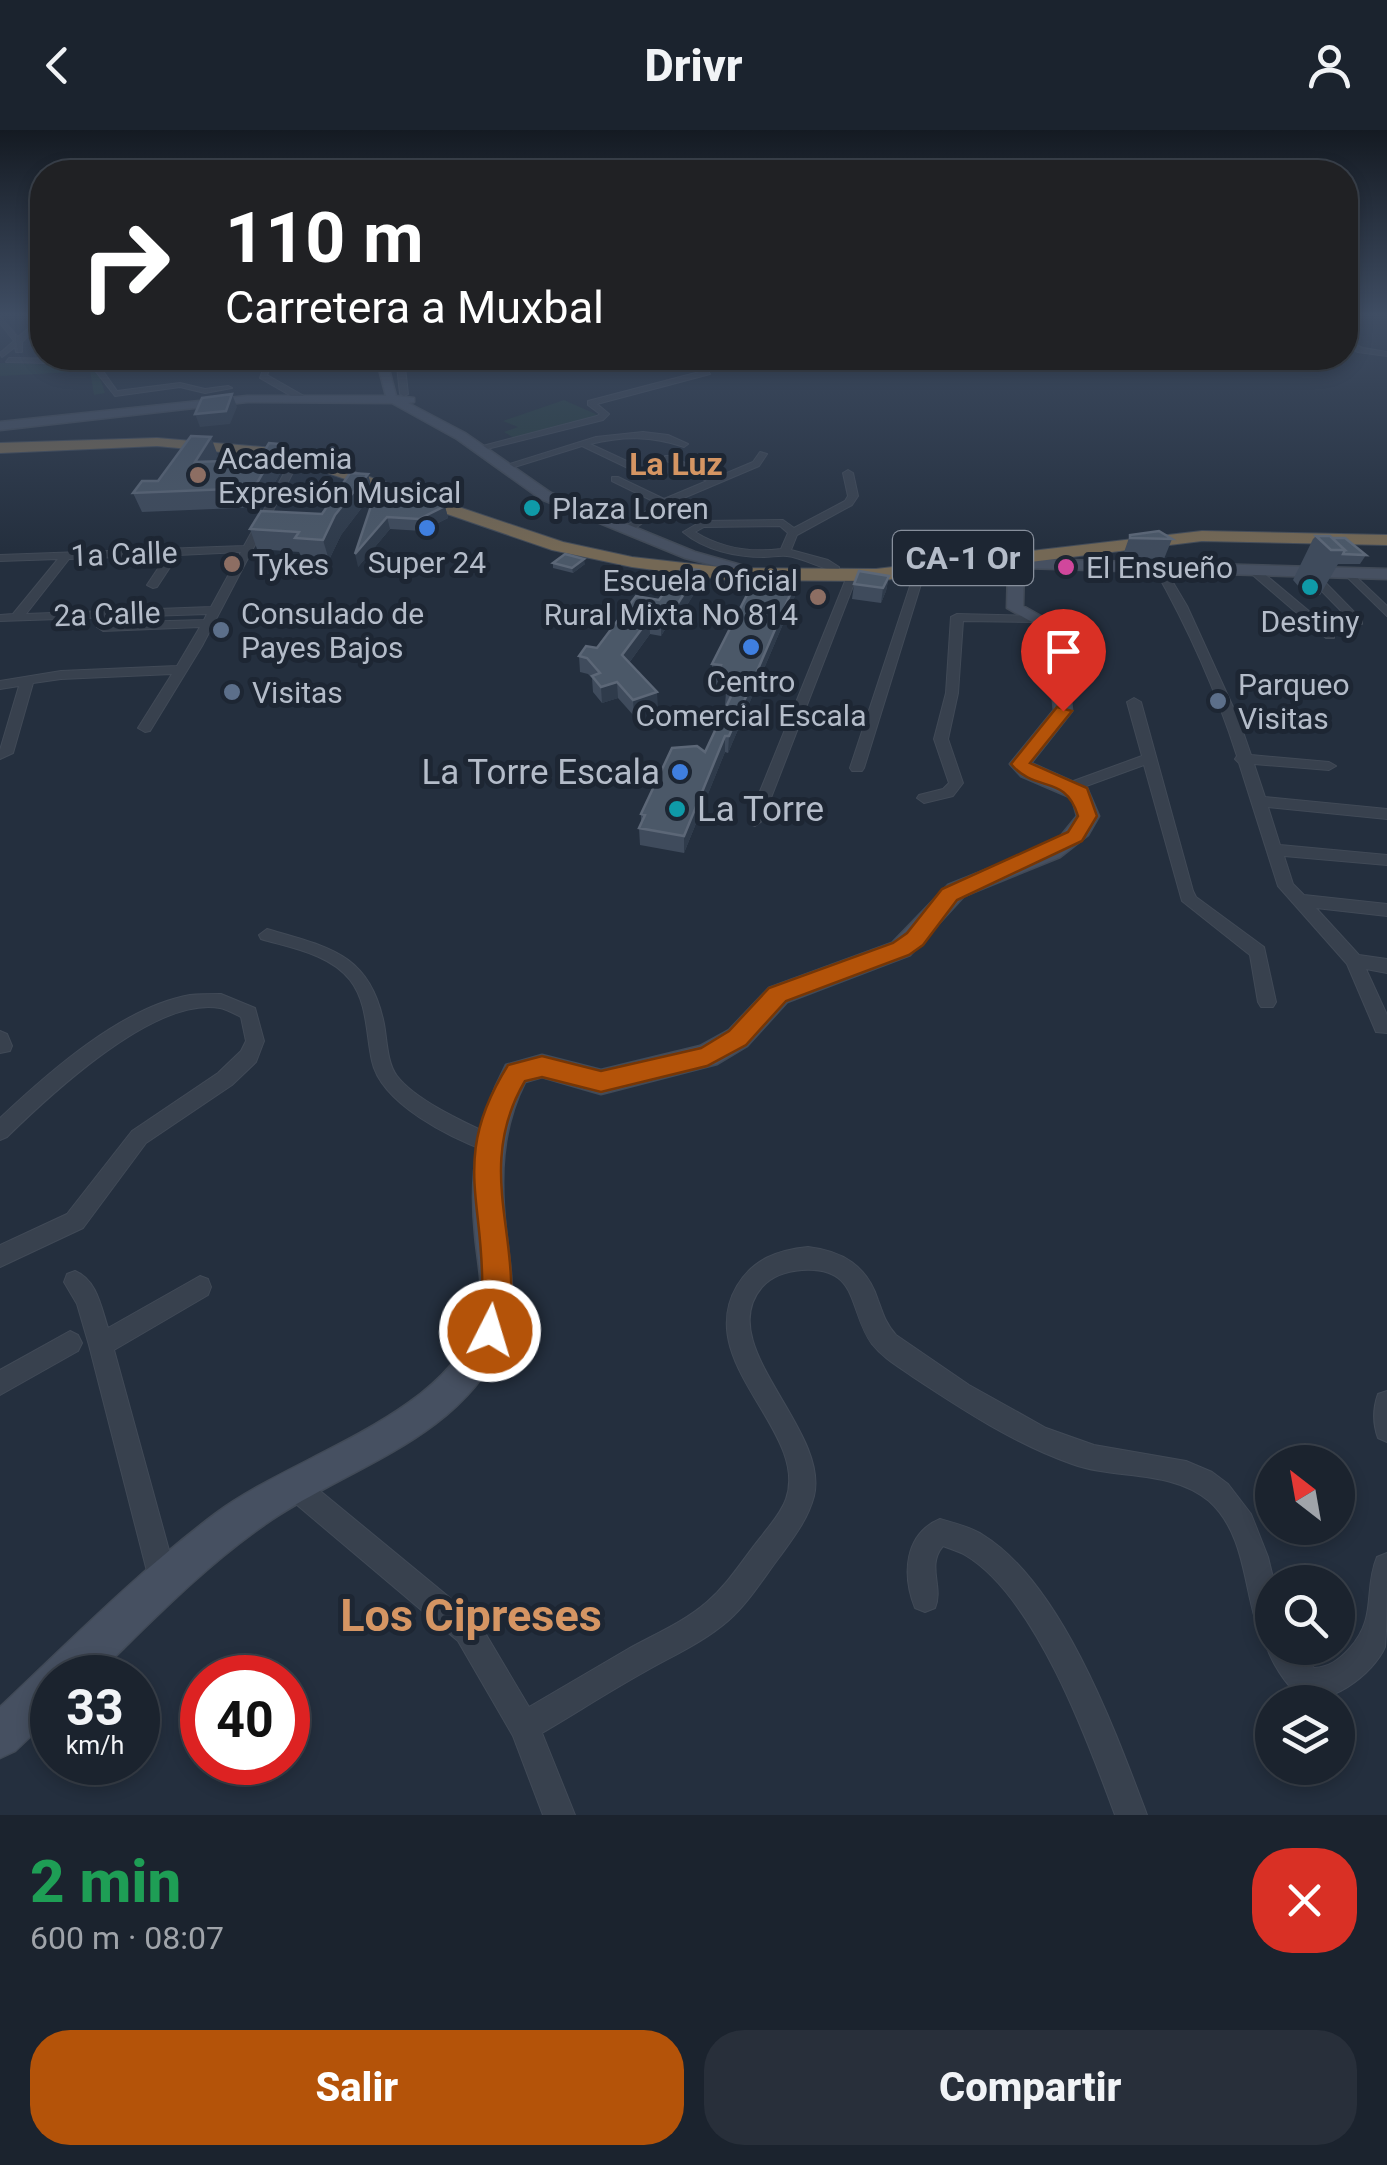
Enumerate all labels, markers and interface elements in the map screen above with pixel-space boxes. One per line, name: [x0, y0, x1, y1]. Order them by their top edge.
icon: back: [30, 38, 85, 93]
icon: person: [1302, 38, 1357, 93]
text: Drivr: [645, 39, 742, 92]
text: 110 m: [225, 197, 424, 279]
icon: right: [60, 200, 190, 330]
text: Carretera a Muxbal: [225, 281, 604, 334]
place label: Academia Expresión Musical: [218, 441, 461, 510]
district label: La Luz: [629, 445, 723, 483]
marker: Academia Expresión Musical: [187, 464, 209, 486]
place label: Plaza Loren: [552, 491, 709, 526]
marker: Plaza Loren: [521, 497, 543, 519]
marker: Super 24: [416, 517, 438, 539]
road number: CA-1 Or: [893, 531, 1033, 585]
street label: 1a Calle: [70, 535, 178, 573]
place label: Super 24: [368, 545, 486, 580]
place label: Tykes: [252, 547, 329, 582]
place label: El Ensueño: [1086, 550, 1233, 585]
marker: Tykes: [221, 553, 243, 575]
marker: El Ensueño: [1055, 556, 1077, 578]
place label: Escuela Oficial Rural Mixta No 814: [544, 563, 798, 632]
marker: Destiny: [1299, 576, 1321, 598]
marker: Escuela Oficial Rural Mixta No 814: [807, 586, 829, 608]
street label: 2a Calle: [53, 595, 161, 633]
place label: Consulado de Payes Bajos: [241, 596, 424, 665]
place label: Destiny: [1261, 604, 1359, 639]
pin: [1021, 609, 1106, 712]
marker: Consulado de Payes Bajos: [210, 619, 232, 641]
icon: arrive: [1036, 624, 1091, 679]
marker: Centro Comercial Escala: [740, 636, 762, 658]
place label: Centro Comercial Escala: [636, 664, 866, 733]
place label: Parqueo Visitas: [1238, 667, 1350, 736]
place label: Visitas: [252, 675, 343, 710]
marker: Visitas: [221, 681, 243, 703]
marker: Parqueo Visitas: [1207, 690, 1229, 712]
place label: La Torre Escala: [421, 752, 660, 793]
marker: La Torre Escala: [669, 761, 691, 783]
place label: La Torre: [697, 789, 824, 830]
marker: La Torre: [666, 798, 688, 820]
position arrow: [438, 1279, 542, 1383]
north arrow: [1255, 1445, 1355, 1545]
map controls: [1255, 1445, 1355, 1785]
button: search: [1255, 1565, 1355, 1665]
district label: Los Cipreses: [340, 1589, 602, 1642]
speed limit sign: 40: [180, 1655, 310, 1785]
text: 33: [66, 1679, 124, 1737]
button: layers: [1255, 1685, 1355, 1785]
text: km/h: [66, 1731, 124, 1760]
text: 2 min: [30, 1846, 181, 1917]
button: close: [1252, 1848, 1357, 1953]
text: 600 m · 08:07: [30, 1919, 224, 1957]
button: Salir: [30, 2030, 684, 2145]
button: Compartir: [704, 2030, 1357, 2145]

